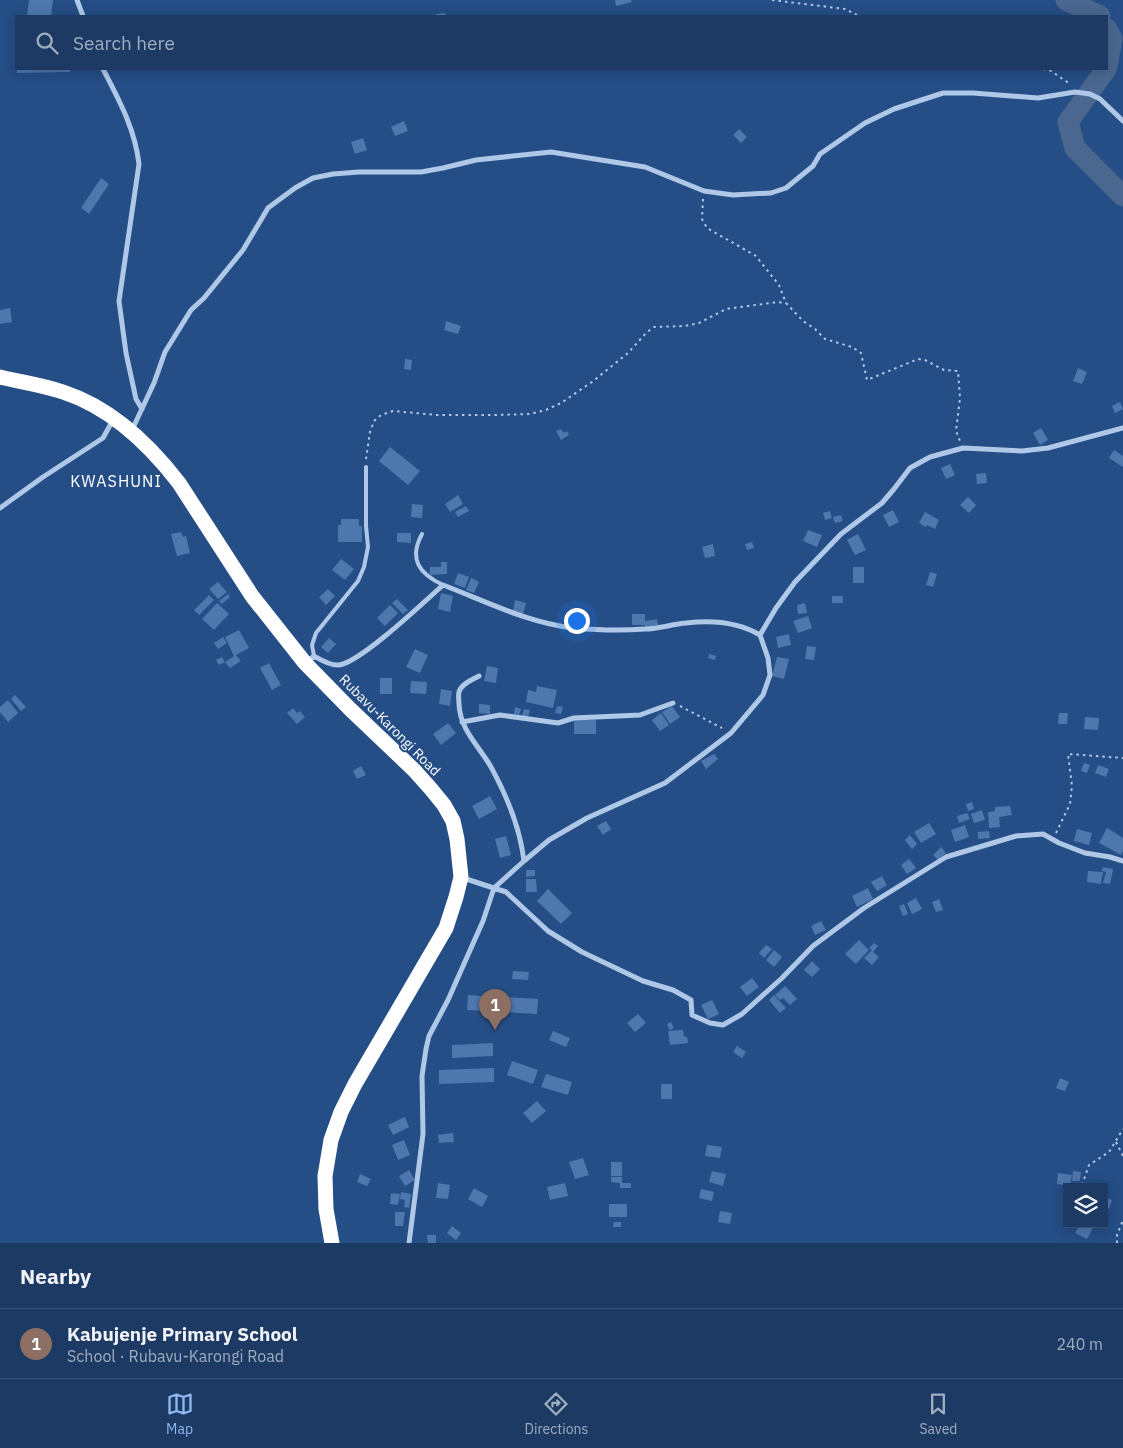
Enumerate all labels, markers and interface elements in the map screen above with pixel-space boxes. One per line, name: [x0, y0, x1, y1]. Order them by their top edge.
search box: [15, 15, 1108, 70]
icon: search: [33, 29, 61, 57]
text: Search here: [73, 31, 175, 55]
district label: KWASHUNI: [70, 471, 162, 491]
your location: [564, 608, 590, 634]
street label: Rubavu-Karongi Road: [335, 670, 445, 780]
pin: 1: [479, 989, 511, 1030]
map controls: [1063, 1183, 1108, 1228]
button: layers: [1063, 1183, 1108, 1228]
text: Nearby: [20, 1262, 91, 1290]
text: Kabujenje Primary School: [67, 1322, 298, 1346]
text: 1: [31, 1334, 41, 1354]
text: 240 m: [1056, 1334, 1103, 1354]
text: School · Rubavu-Karongi Road: [67, 1346, 284, 1366]
tab: Map: [166, 1390, 194, 1438]
tab: Directions: [525, 1390, 588, 1438]
tab: Saved: [919, 1390, 957, 1438]

